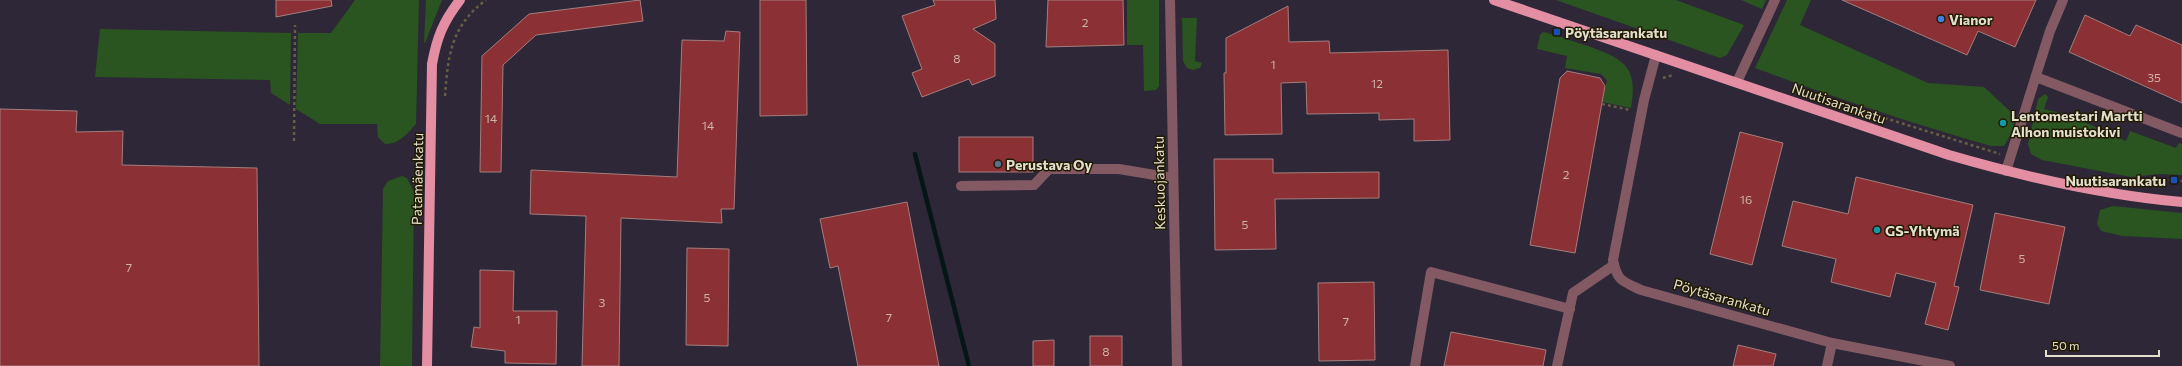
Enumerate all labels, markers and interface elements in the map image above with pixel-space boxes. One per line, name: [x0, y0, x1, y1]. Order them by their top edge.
place label: Vianor: [1949, 11, 1993, 28]
marker: Vianor: [1936, 14, 1946, 24]
house number: 2: [1082, 15, 1089, 29]
place label: Pöytäsarankatu: [1565, 24, 1667, 41]
marker: Pöytäsarankatu: [1552, 27, 1562, 37]
house number: 8: [953, 51, 961, 65]
house number: 1: [1270, 57, 1276, 71]
house number: 35: [2147, 70, 2161, 84]
house number: 12: [1371, 76, 1383, 90]
street label: Nuutisarankatu: [1790, 79, 1888, 127]
place label: Lentomestari Martti Alhon muistokivi: [2011, 107, 2143, 140]
house number: 14: [485, 111, 497, 125]
house number: 14: [702, 118, 714, 132]
marker: Lentomestari Martti Alhon muistokivi: [1998, 118, 2008, 128]
street label: Patamäenkatu: [408, 133, 426, 225]
street label: Keskuojankatu: [1150, 136, 1168, 230]
place label: Perustava Oy: [1006, 156, 1092, 173]
marker: Perustava Oy: [993, 159, 1003, 169]
house number: 2: [1563, 167, 1570, 181]
place label: Nuutisarankatu: [2065, 172, 2166, 189]
marker: Nuutisarankatu: [2169, 175, 2179, 185]
house number: 16: [1740, 192, 1752, 206]
house number: 5: [1242, 217, 1249, 231]
place label: GS-Yhtymä: [1885, 222, 1960, 239]
marker: GS-Yhtymä: [1872, 225, 1882, 235]
house number: 5: [2019, 251, 2026, 265]
house number: 7: [126, 260, 132, 274]
street label: Pöytäsarankatu: [1672, 275, 1772, 319]
house number: 5: [704, 290, 711, 304]
house number: 3: [599, 295, 606, 309]
house number: 7: [886, 310, 892, 324]
house number: 1: [515, 312, 521, 326]
house number: 7: [1343, 314, 1349, 328]
scale bar: [2046, 332, 2159, 358]
text: 50 m: [2052, 338, 2080, 352]
house number: 8: [1102, 344, 1110, 358]

